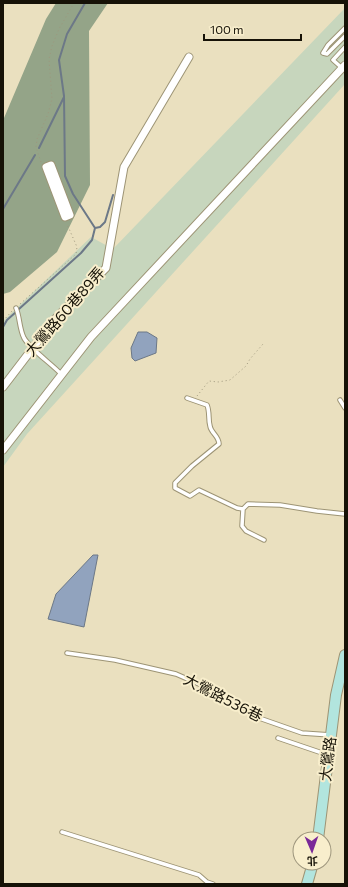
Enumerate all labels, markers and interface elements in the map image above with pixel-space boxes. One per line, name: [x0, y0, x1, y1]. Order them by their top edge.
scale bar: [204, 16, 301, 42]
text: 100 m: [210, 22, 244, 36]
street label: 大鶯路60巷89弄: [21, 263, 108, 360]
street label: 大鶯路536巷: [181, 670, 266, 725]
street label: 大鶯路: [315, 735, 339, 782]
north arrow: [292, 831, 332, 871]
text: 北: [307, 855, 318, 868]

